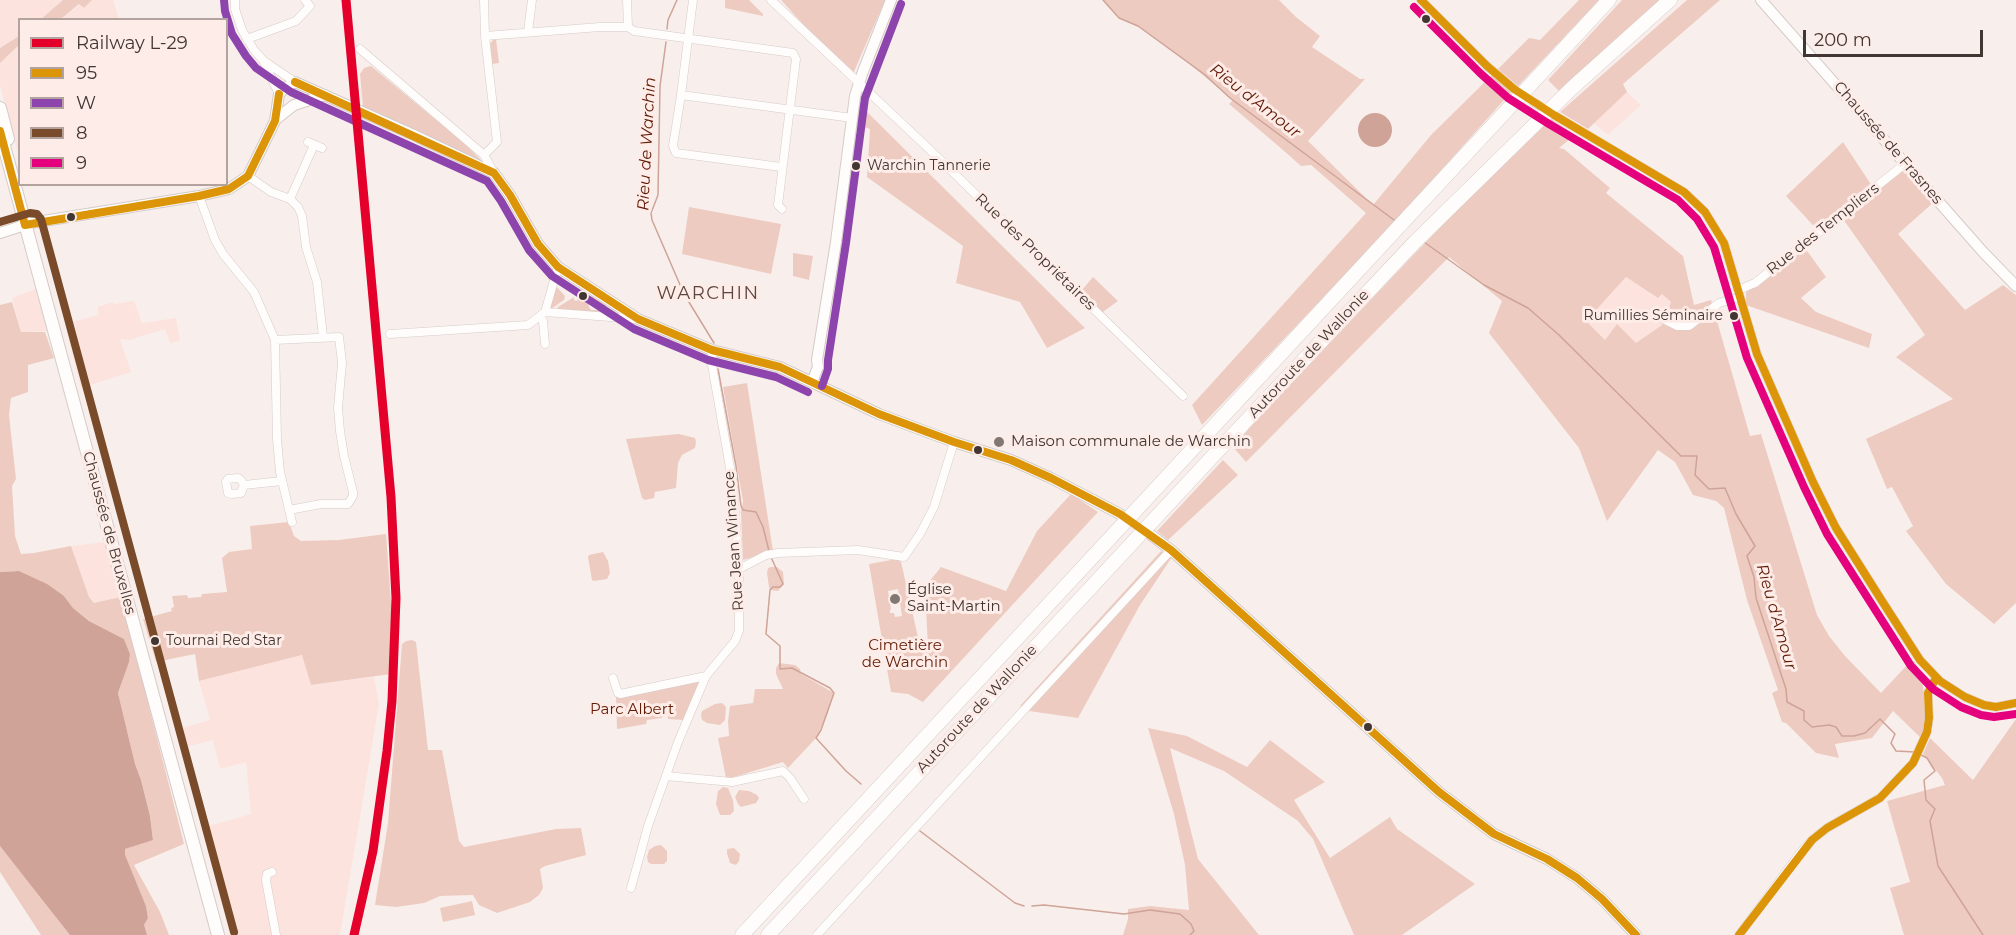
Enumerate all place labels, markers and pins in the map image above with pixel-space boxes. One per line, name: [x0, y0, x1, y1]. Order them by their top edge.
unlabelled marker: [1420, 13, 1432, 25]
place label: Warchin Tannerie: [867, 158, 991, 174]
marker: Warchin Tannerie: [850, 160, 862, 172]
unlabelled marker: [65, 211, 77, 223]
unlabelled marker: [577, 290, 589, 302]
place label: Rumillies Séminaire: [1584, 308, 1723, 324]
marker: Rumillies Séminaire: [1728, 310, 1740, 322]
place label: Maison communale de Warchin: [1011, 433, 1251, 451]
marker: Maison communale de Warchin: [992, 435, 1006, 449]
unlabelled marker: [972, 444, 984, 456]
place label: Église Saint-Martin: [907, 581, 1001, 616]
marker: Église Saint-Martin: [888, 592, 902, 606]
place label: Tournai Red Star: [166, 633, 282, 649]
marker: Tournai Red Star: [149, 635, 161, 647]
unlabelled marker: [1362, 721, 1374, 733]

